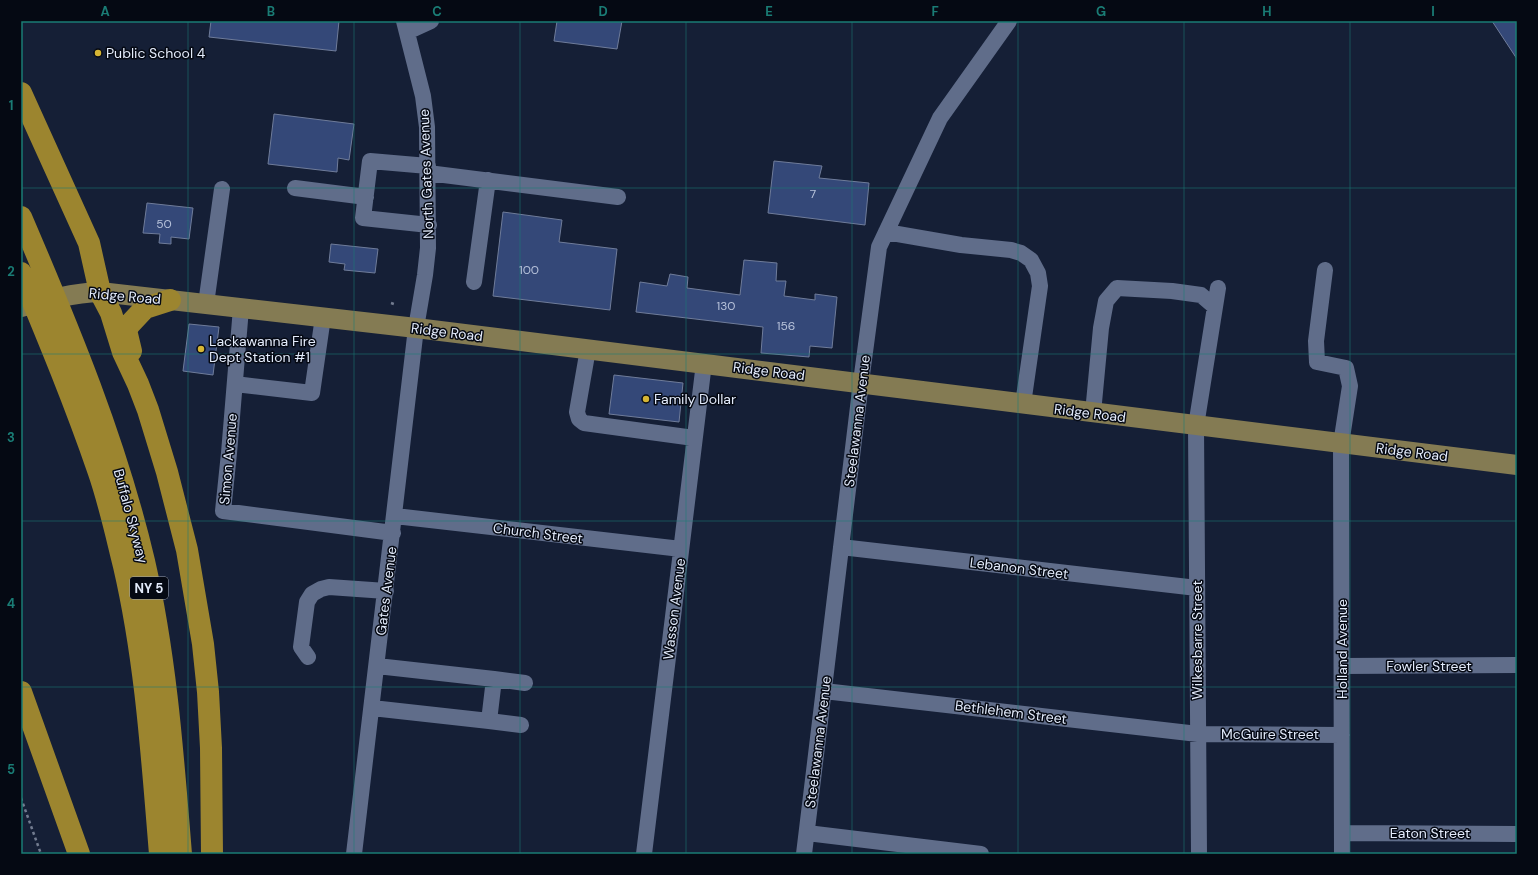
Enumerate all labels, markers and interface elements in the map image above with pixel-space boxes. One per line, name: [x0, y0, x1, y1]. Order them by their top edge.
text: A: [100, 3, 110, 20]
text: B: [267, 3, 275, 20]
text: C: [432, 3, 442, 20]
text: D: [598, 3, 608, 20]
text: E: [765, 3, 773, 20]
text: F: [931, 3, 939, 20]
text: G: [1096, 3, 1106, 20]
text: H: [1262, 3, 1272, 20]
text: I: [1431, 3, 1435, 20]
place label: Public School 4: [106, 44, 206, 62]
marker: Public School 4: [93, 48, 103, 58]
text: 1: [9, 97, 13, 114]
street label: North Gates Avenue: [415, 109, 437, 239]
house number: 7: [810, 186, 816, 202]
house number: 50: [156, 216, 172, 232]
house number: 100: [519, 262, 539, 278]
text: 2: [7, 263, 15, 280]
street label: Ridge Road: [88, 284, 162, 308]
house number: 130: [716, 298, 736, 314]
house number: 156: [777, 318, 795, 334]
street label: Ridge Road: [410, 319, 484, 345]
place label: Lackawanna Fire Dept Station #1: [209, 332, 316, 366]
marker: Lackawanna Fire Dept Station #1: [196, 344, 206, 354]
street label: Steelawanna Avenue: [840, 354, 874, 488]
street label: Ridge Road: [732, 358, 806, 384]
place label: Family Dollar: [654, 390, 736, 408]
marker: Family Dollar: [641, 394, 651, 404]
street label: Ridge Road: [1053, 400, 1127, 426]
street label: Simon Avenue: [215, 413, 241, 505]
text: 3: [7, 429, 15, 446]
street label: Ridge Road: [1375, 439, 1449, 465]
street label: Buffalo Skyway: [110, 467, 152, 565]
street label: Church Street: [492, 519, 584, 547]
street label: Gates Avenue: [372, 545, 400, 637]
street label: Lebanon Street: [969, 553, 1069, 583]
street label: Wasson Avenue: [659, 557, 689, 661]
road number: NY 5: [130, 577, 168, 599]
street label: Wilkesbarre Street: [1188, 580, 1206, 700]
text: 4: [7, 595, 15, 612]
street label: Holland Avenue: [1333, 599, 1351, 699]
street label: Fowler Street: [1386, 657, 1472, 675]
street label: Steelawanna Avenue: [801, 675, 835, 809]
street label: Bethlehem Street: [954, 696, 1068, 728]
street label: McGuire Street: [1221, 725, 1319, 743]
text: 5: [7, 761, 15, 778]
street label: Eaton Street: [1390, 824, 1470, 842]

